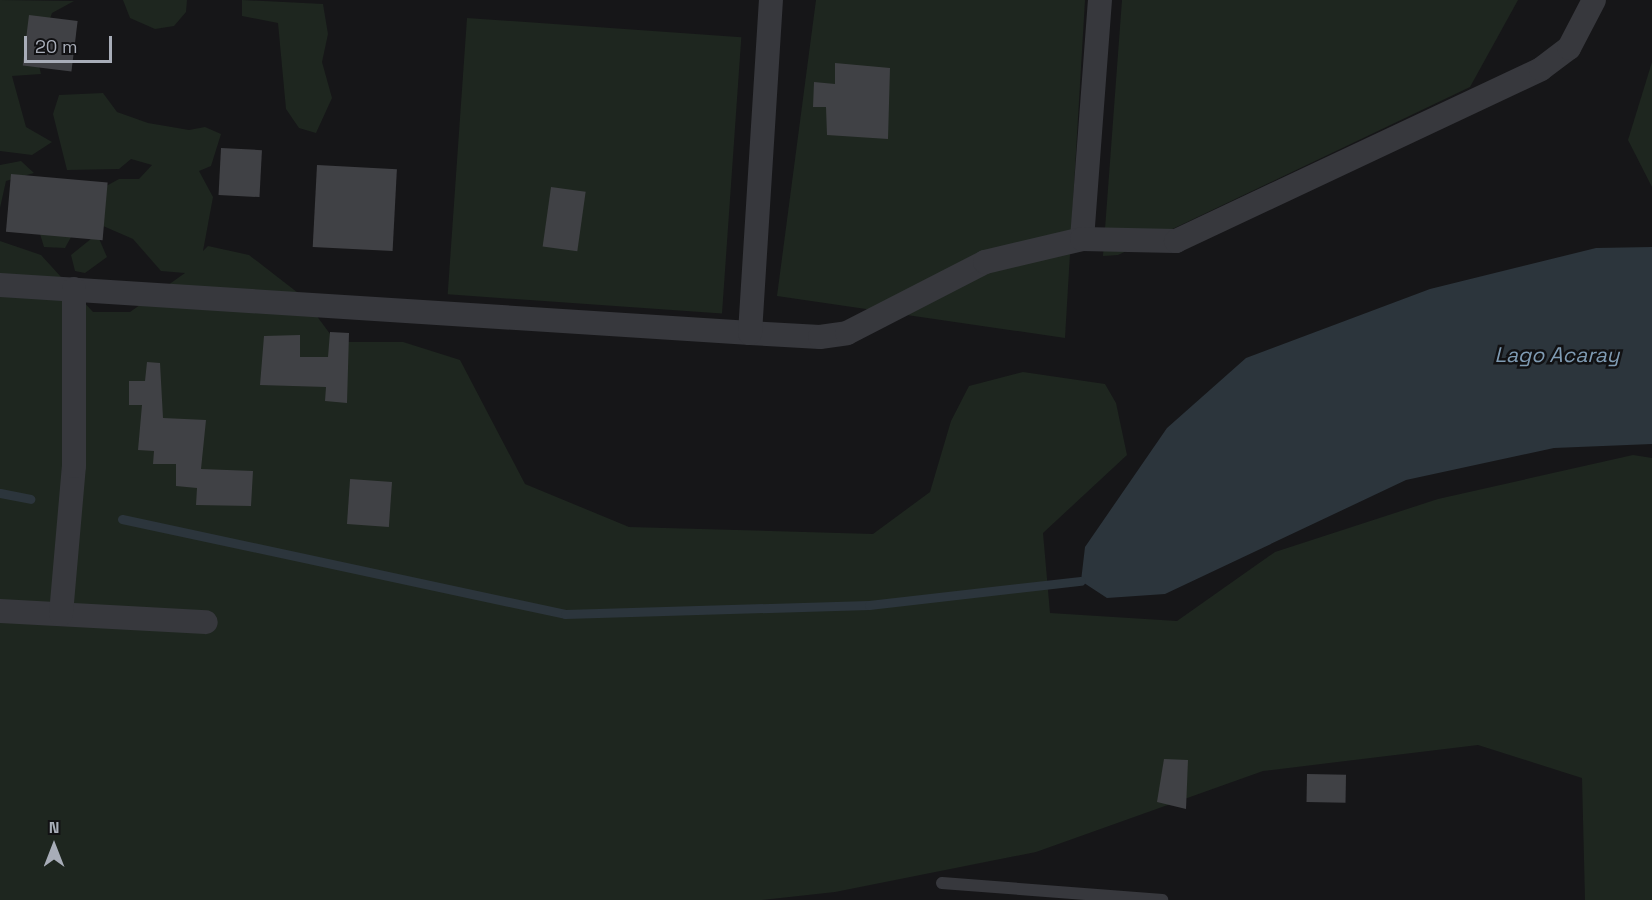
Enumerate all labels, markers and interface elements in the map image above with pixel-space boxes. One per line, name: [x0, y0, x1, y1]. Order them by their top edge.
scale bar: [27, 24, 116, 62]
text: 20 m: [35, 35, 78, 58]
water label: Lago Acaray: [1494, 342, 1620, 368]
north arrow: [24, 816, 84, 876]
text: N: [49, 817, 59, 838]

